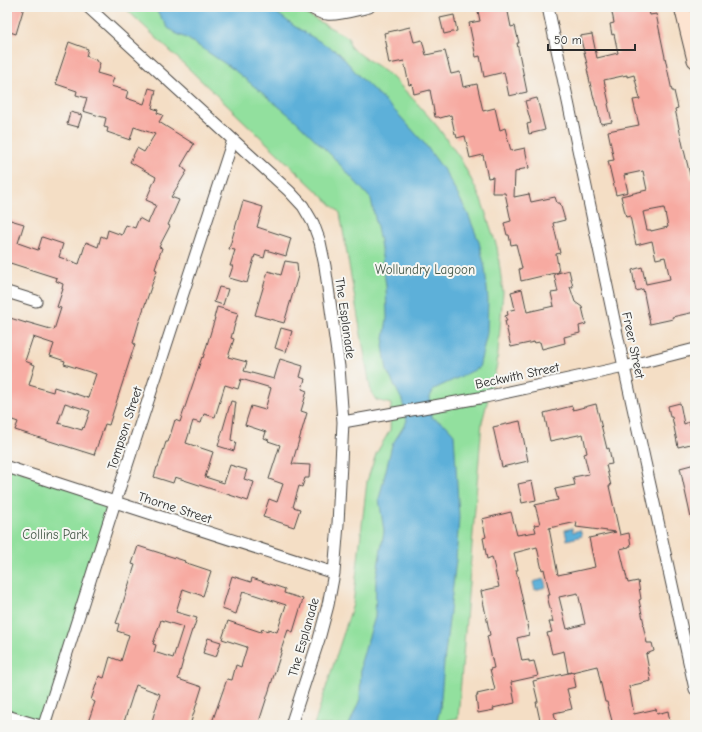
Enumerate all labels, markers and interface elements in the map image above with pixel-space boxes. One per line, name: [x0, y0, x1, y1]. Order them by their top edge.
scale bar: [548, 26, 635, 52]
text: 50 m: [554, 33, 582, 47]
park label: Wollundry Lagoon: [375, 262, 475, 277]
street label: The Esplanade: [332, 277, 359, 360]
street label: Freer Street: [619, 311, 648, 381]
street label: Beckwith Street: [474, 359, 562, 392]
street label: Tompson Street: [104, 384, 145, 472]
street label: Thorne Street: [136, 489, 215, 527]
park label: Collins Park: [22, 527, 88, 542]
street label: The Esplanade: [285, 595, 322, 678]

